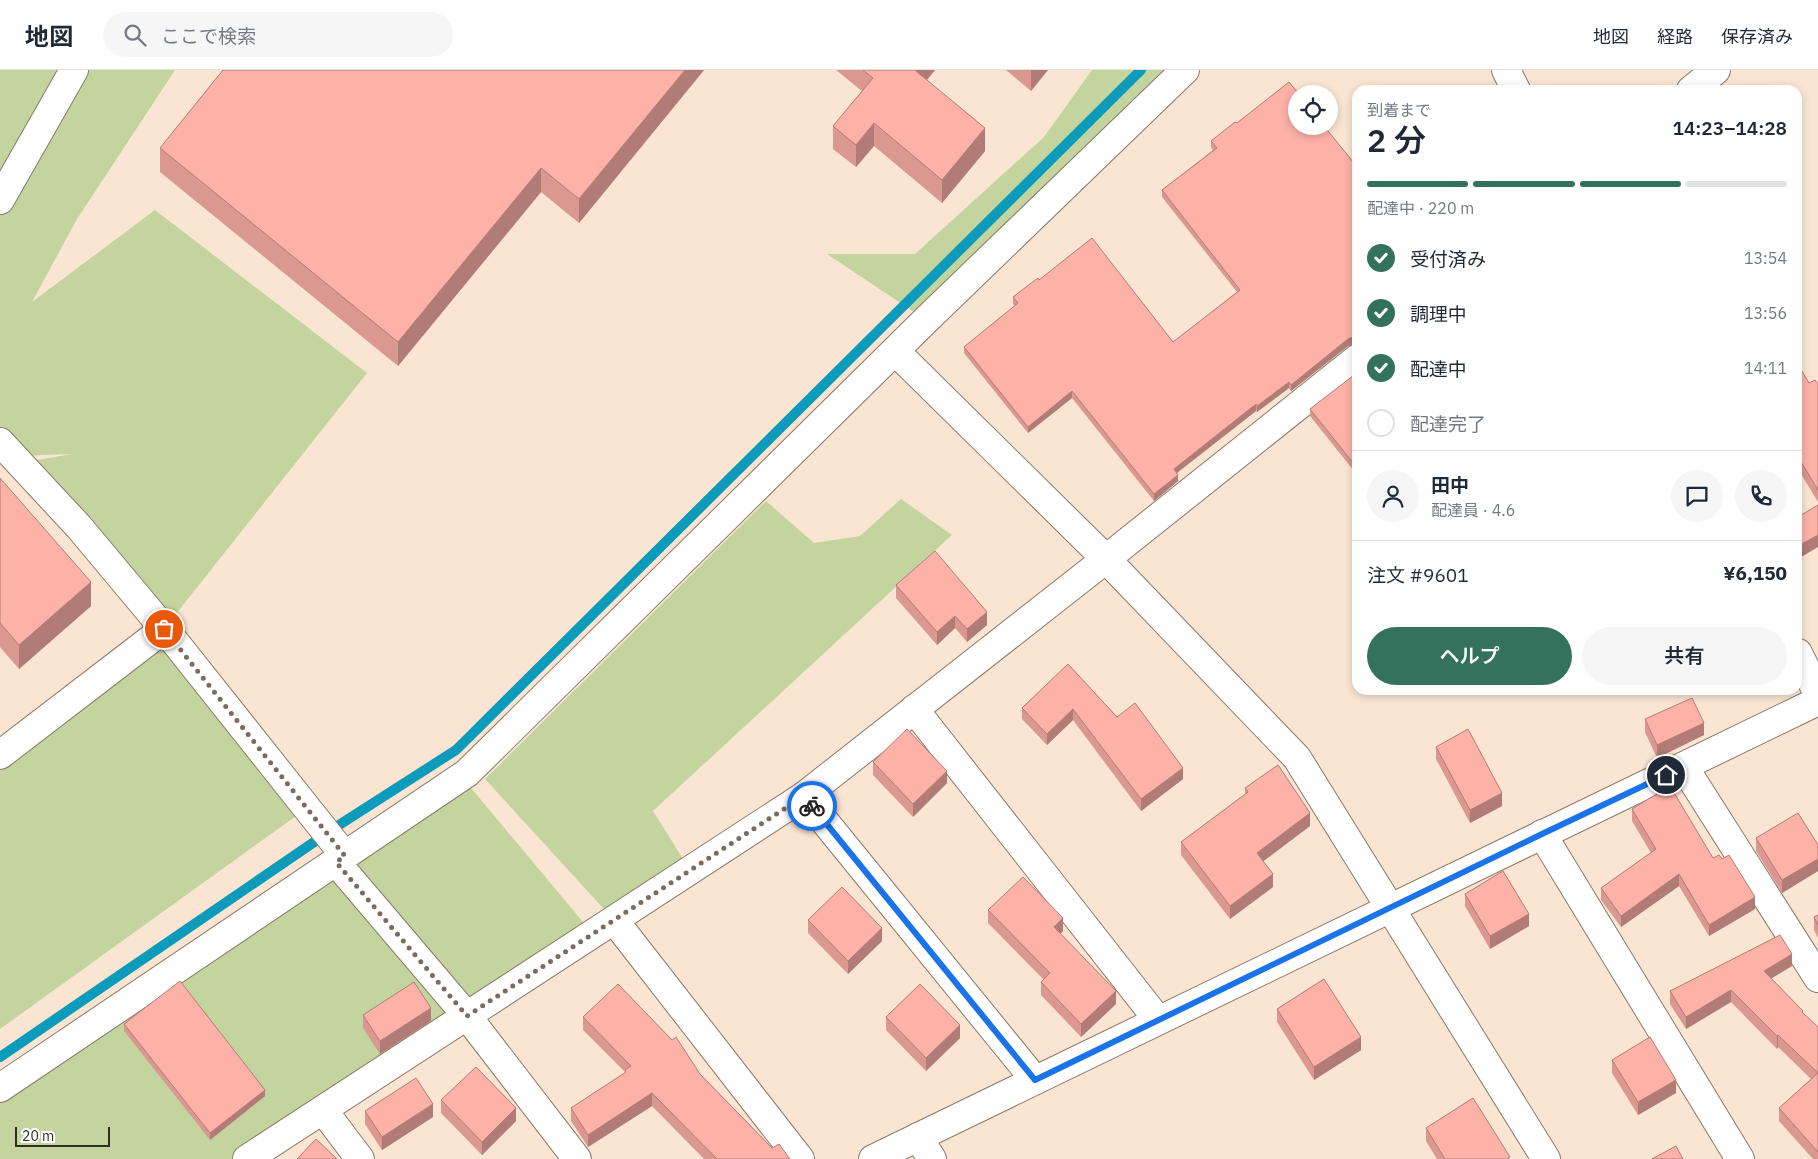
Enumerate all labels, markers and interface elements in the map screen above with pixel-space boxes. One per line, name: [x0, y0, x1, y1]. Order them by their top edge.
search box: [103, 12, 453, 57]
text: 地図: [25, 20, 73, 52]
icon: search: [121, 21, 149, 49]
text: ここで検索: [161, 24, 256, 48]
text: 地図: [1593, 25, 1629, 48]
text: 経路: [1657, 25, 1693, 48]
text: 保存済み: [1721, 25, 1793, 48]
map controls: [1288, 85, 1338, 135]
button: locate: [1288, 85, 1338, 135]
text: 到着まで: [1367, 100, 1431, 120]
text: 14:23–14:28: [1673, 116, 1787, 140]
text: 2 分: [1367, 119, 1426, 161]
text: 配達中 · 220 m: [1367, 198, 1474, 218]
icon: check: [1367, 244, 1395, 272]
text: 受付済み: [1410, 247, 1486, 271]
text: 13:54: [1744, 248, 1787, 268]
icon: check: [1367, 299, 1395, 327]
text: 調理中: [1410, 302, 1467, 326]
text: 13:56: [1744, 303, 1787, 323]
icon: check: [1367, 354, 1395, 382]
text: 配達中: [1410, 357, 1467, 381]
text: 14:11: [1744, 358, 1787, 378]
text: 配達完了: [1410, 412, 1486, 436]
button: person: [1367, 470, 1419, 522]
button: chat: [1671, 470, 1723, 522]
button: phone: [1735, 470, 1787, 522]
text: 田中: [1431, 473, 1469, 497]
text: 配達員 · 4.6: [1431, 500, 1515, 520]
text: ¥6,150: [1723, 561, 1787, 585]
text: 注文 #9601: [1367, 563, 1469, 587]
pin: [143, 608, 185, 650]
icon: bag: [150, 615, 178, 643]
button: ヘルプ: [1367, 627, 1572, 685]
button: 共有: [1582, 627, 1787, 685]
pin: [1645, 754, 1687, 796]
icon: home: [1652, 761, 1680, 789]
courier: [787, 781, 837, 831]
icon: bike: [798, 792, 826, 820]
scale bar: [15, 1124, 110, 1147]
text: 20 m: [22, 1127, 54, 1145]

